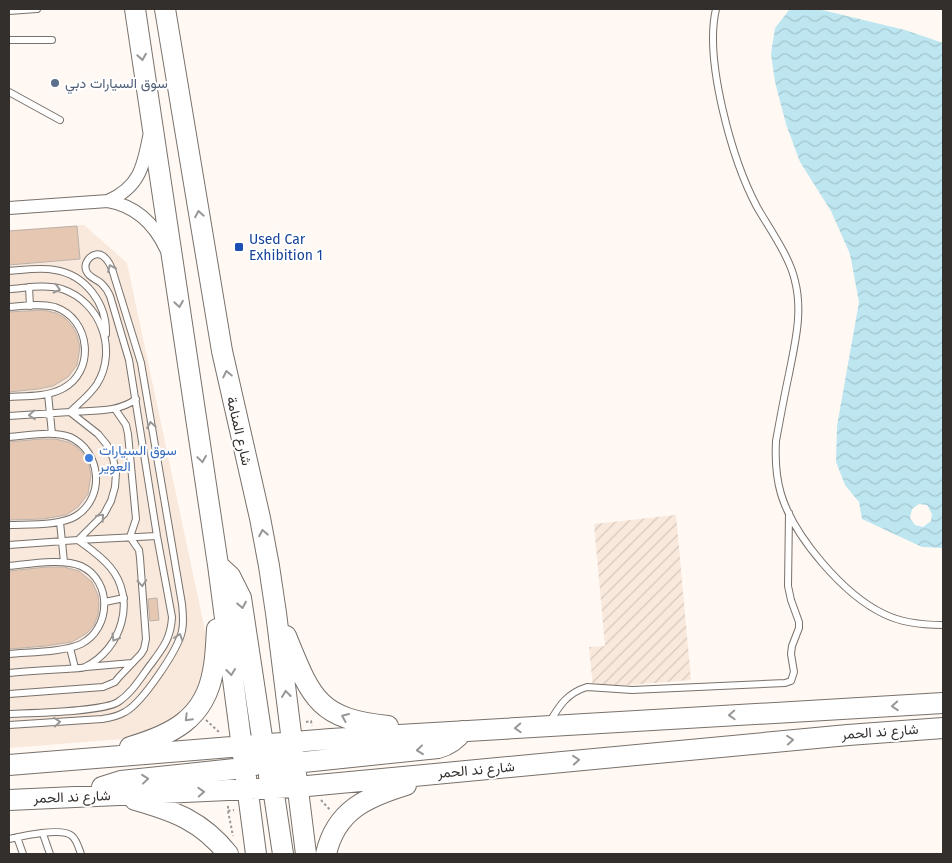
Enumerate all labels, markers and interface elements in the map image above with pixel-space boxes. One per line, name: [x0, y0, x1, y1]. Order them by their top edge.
one-way arrow: [137, 53, 147, 61]
place label: سوق السيارات دبي: [65, 75, 168, 95]
marker: سوق السيارات دبي: [49, 77, 61, 89]
one-way arrow: [194, 210, 204, 219]
place label: Used Car Exhibition 1: [249, 231, 323, 264]
marker: Used Car Exhibition 1: [233, 241, 245, 253]
one-way arrow: [106, 264, 117, 273]
one-way arrow: [53, 283, 61, 294]
one-way arrow: [173, 301, 184, 309]
one-way arrow: [222, 370, 232, 379]
street label: شارع المنامة: [221, 395, 255, 468]
one-way arrow: [28, 409, 36, 420]
one-way arrow: [147, 421, 157, 430]
place label: سوق السيارات العوير: [98, 442, 177, 475]
marker: سوق السيارات العوير: [83, 452, 95, 464]
one-way arrow: [197, 455, 207, 464]
one-way arrow: [95, 514, 104, 523]
one-way arrow: [258, 528, 268, 537]
one-way arrow: [136, 579, 147, 587]
one-way arrow: [236, 601, 247, 610]
one-way arrow: [111, 633, 121, 642]
one-way arrow: [173, 633, 183, 642]
one-way arrow: [225, 669, 236, 677]
one-way arrow: [281, 689, 292, 697]
one-way arrow: [890, 700, 898, 711]
one-way arrow: [728, 710, 736, 721]
one-way arrow: [185, 712, 194, 721]
one-way arrow: [341, 713, 350, 724]
one-way arrow: [54, 716, 62, 727]
street label: شارع ند الحمر: [840, 721, 919, 745]
one-way arrow: [513, 722, 521, 733]
one-way arrow: [786, 735, 794, 746]
one-way arrow: [416, 744, 424, 755]
one-way arrow: [572, 755, 580, 766]
street label: شارع ند الحمر: [436, 758, 515, 784]
one-way arrow: [141, 774, 149, 785]
one-way arrow: [197, 786, 205, 797]
street label: شارع ند الحمر: [32, 787, 111, 809]

